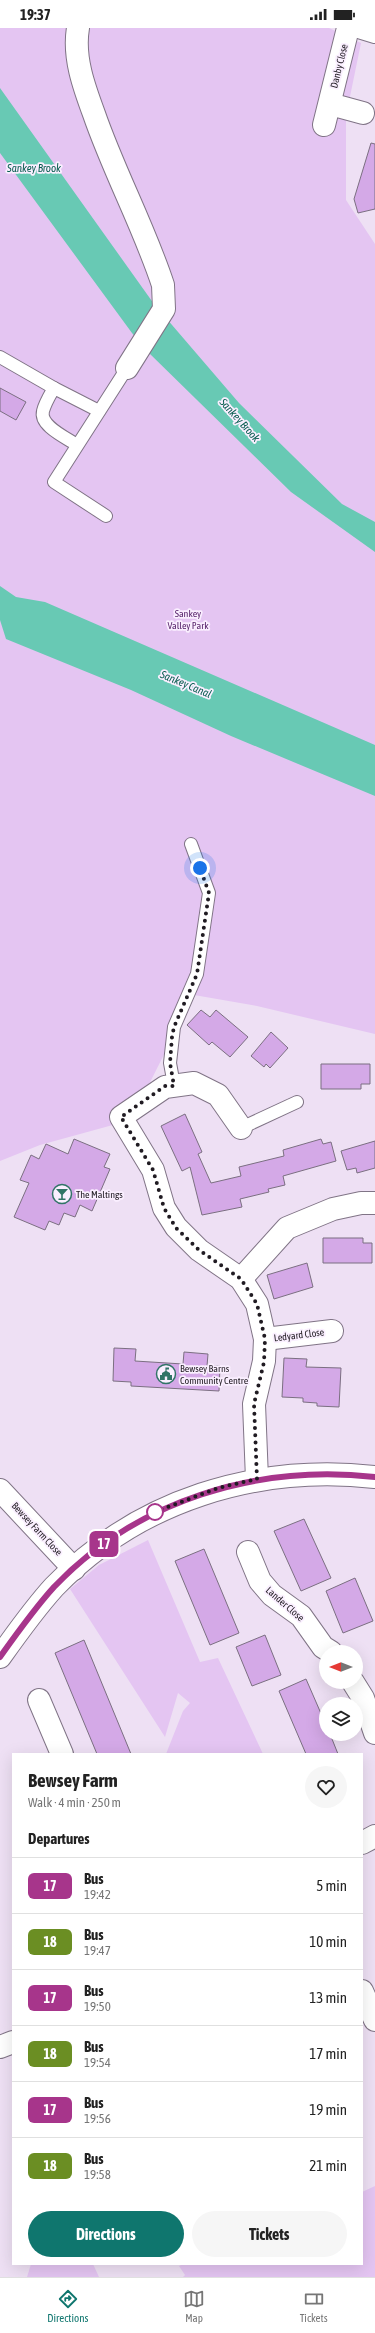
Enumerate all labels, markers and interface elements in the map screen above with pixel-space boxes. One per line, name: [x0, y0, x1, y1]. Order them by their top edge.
text: 19:37: [20, 6, 51, 23]
street label: Danby Close: [328, 42, 350, 89]
water label: Sankey Brook: [6, 162, 61, 174]
water label: Sankey Brook: [217, 395, 263, 444]
park label: Sankey Valley Park: [167, 608, 209, 631]
water label: Sankey Canal: [158, 668, 213, 700]
your location: [190, 858, 210, 878]
bar icon: The Maltings: [51, 1183, 73, 1205]
place label: The Maltings: [76, 1189, 123, 1200]
street label: Ledyard Close: [273, 1326, 325, 1344]
public building icon: Bewsey Barns Community Centre: [155, 1363, 177, 1385]
place label: Bewsey Barns Community Centre: [180, 1363, 249, 1386]
street label: Bewsey Farm Close: [10, 1500, 65, 1558]
unlabelled marker: [146, 1503, 164, 1521]
line badge: 17: [86, 1531, 122, 1557]
text: 17: [97, 1536, 111, 1552]
street label: Lander Close: [264, 1584, 307, 1624]
north arrow: [319, 1645, 363, 1689]
map controls: [319, 1645, 363, 1741]
button: layers: [319, 1697, 363, 1741]
button: heart: [305, 1766, 347, 1808]
text: Bewsey Farm: [28, 1769, 118, 1791]
text: Walk · 4 min · 250 m: [28, 1795, 121, 1810]
text: Departures: [28, 1830, 90, 1847]
text: Bus: [84, 1870, 104, 1887]
text: 5 min: [316, 1877, 347, 1894]
text: 17: [43, 1878, 57, 1894]
text: 19:42: [84, 1887, 111, 1902]
text: Bus: [84, 1926, 104, 1943]
text: 10 min: [309, 1933, 347, 1950]
text: 18: [43, 1934, 57, 1950]
text: 19:47: [84, 1943, 111, 1958]
text: Bus: [84, 1982, 104, 1999]
text: 13 min: [309, 1989, 347, 2006]
text: 17: [43, 1990, 57, 2006]
text: 19:50: [84, 1999, 111, 2014]
text: Bus: [84, 2038, 104, 2055]
text: 17 min: [309, 2045, 347, 2062]
text: 18: [43, 2046, 57, 2062]
text: 19:54: [84, 2055, 111, 2070]
text: Bus: [84, 2094, 104, 2111]
text: 19 min: [309, 2101, 347, 2118]
text: 17: [43, 2102, 57, 2118]
text: 19:56: [84, 2111, 111, 2126]
text: Bus: [84, 2150, 104, 2167]
text: 21 min: [309, 2157, 347, 2174]
text: 18: [43, 2158, 57, 2174]
text: 19:58: [84, 2167, 111, 2182]
button: Directions: [28, 2211, 184, 2257]
button: Tickets: [192, 2211, 347, 2257]
tab: Directions: [47, 2288, 88, 2324]
tab: Map: [183, 2288, 205, 2324]
tab: Tickets: [300, 2288, 328, 2324]

